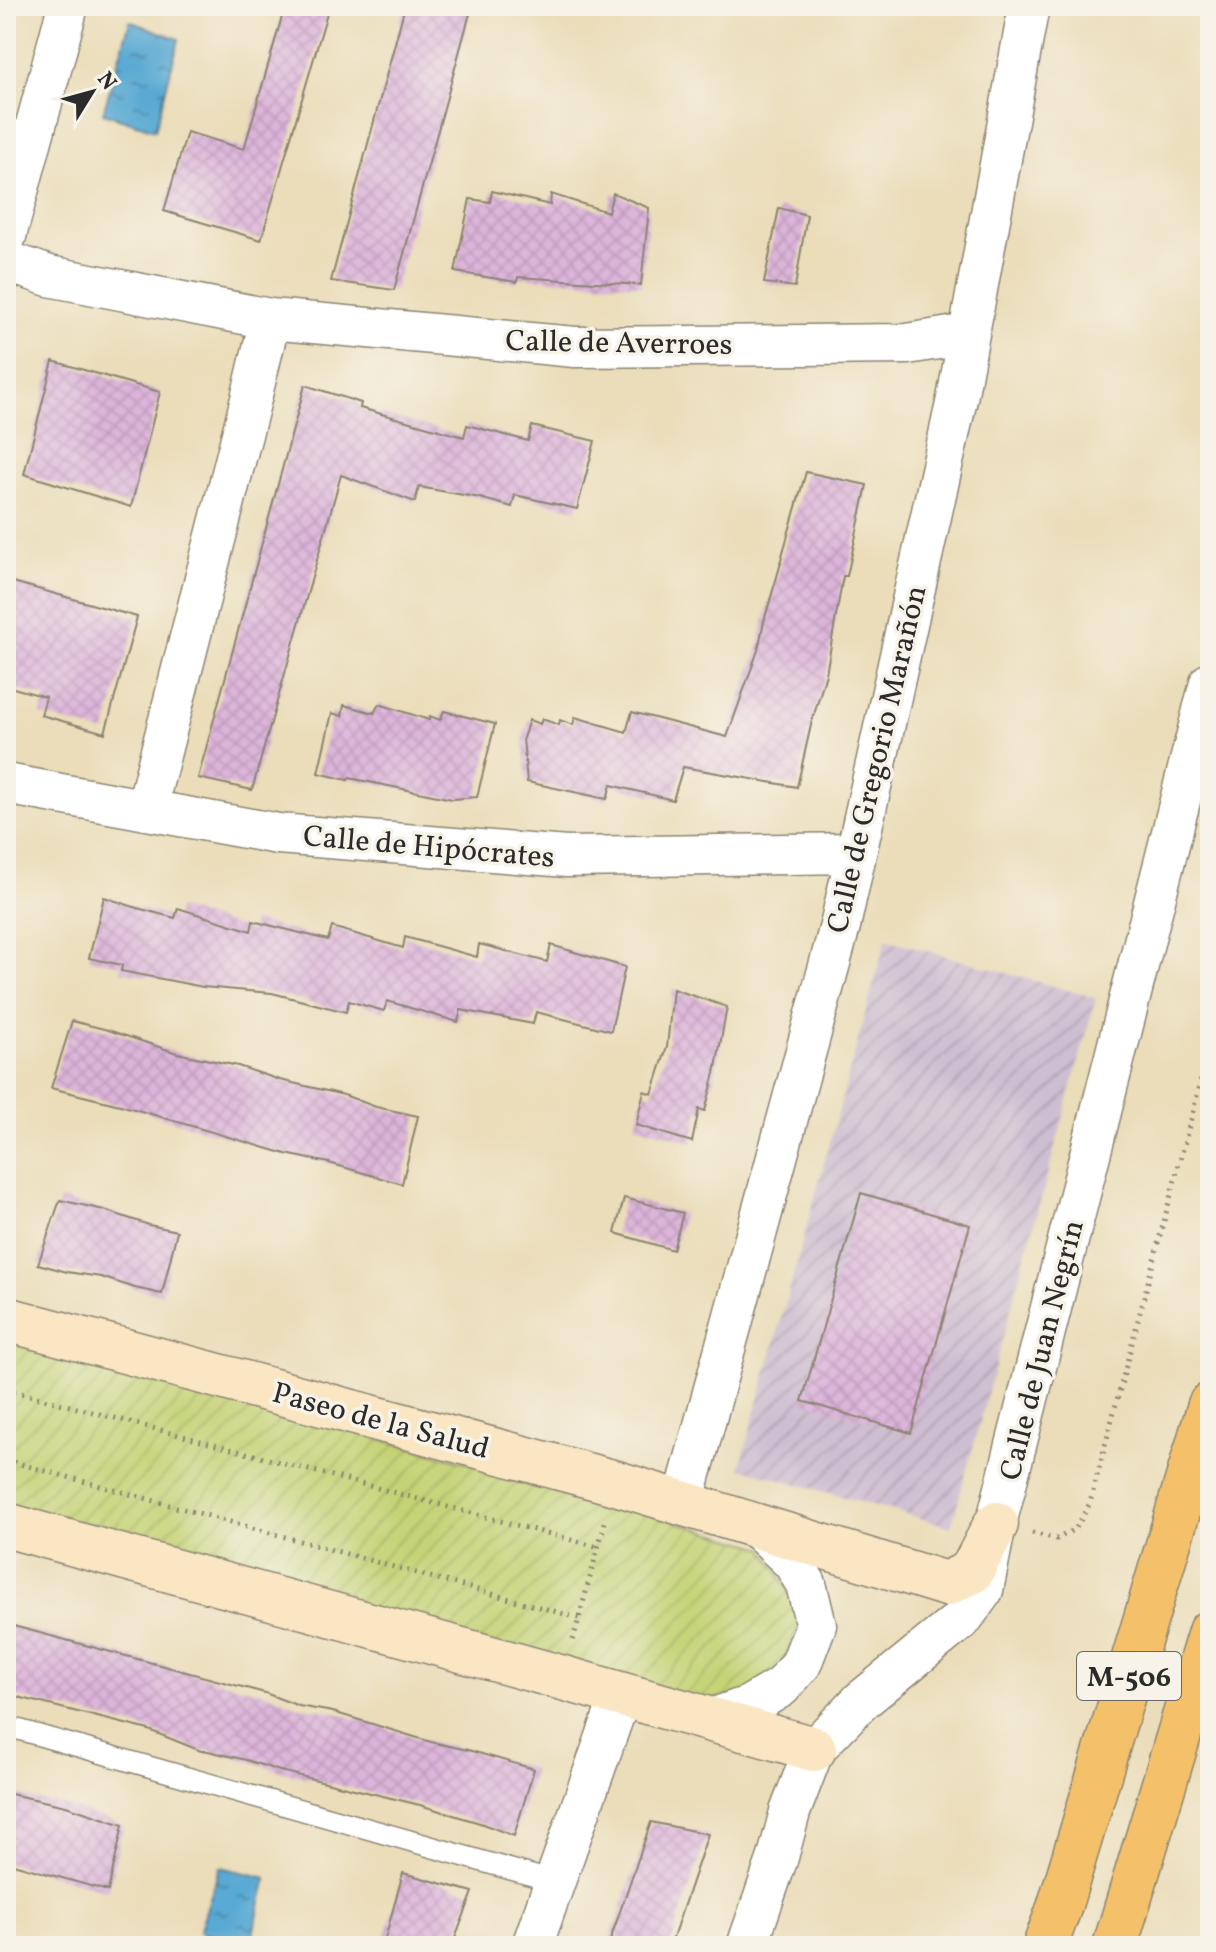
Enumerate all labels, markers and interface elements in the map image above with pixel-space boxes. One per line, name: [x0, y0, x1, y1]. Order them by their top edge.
north arrow: [52, 52, 132, 132]
text: N: [89, 66, 123, 97]
street label: Calle de Averroes: [505, 321, 733, 367]
street label: Calle de Gregorio Marañón: [817, 582, 938, 937]
street label: Calle de Hipócrates: [301, 816, 556, 880]
street label: Calle de Juan Negrín: [990, 1216, 1096, 1485]
street label: Paseo de la Salud: [267, 1373, 493, 1471]
road number: M-506: [1077, 1652, 1181, 1700]

